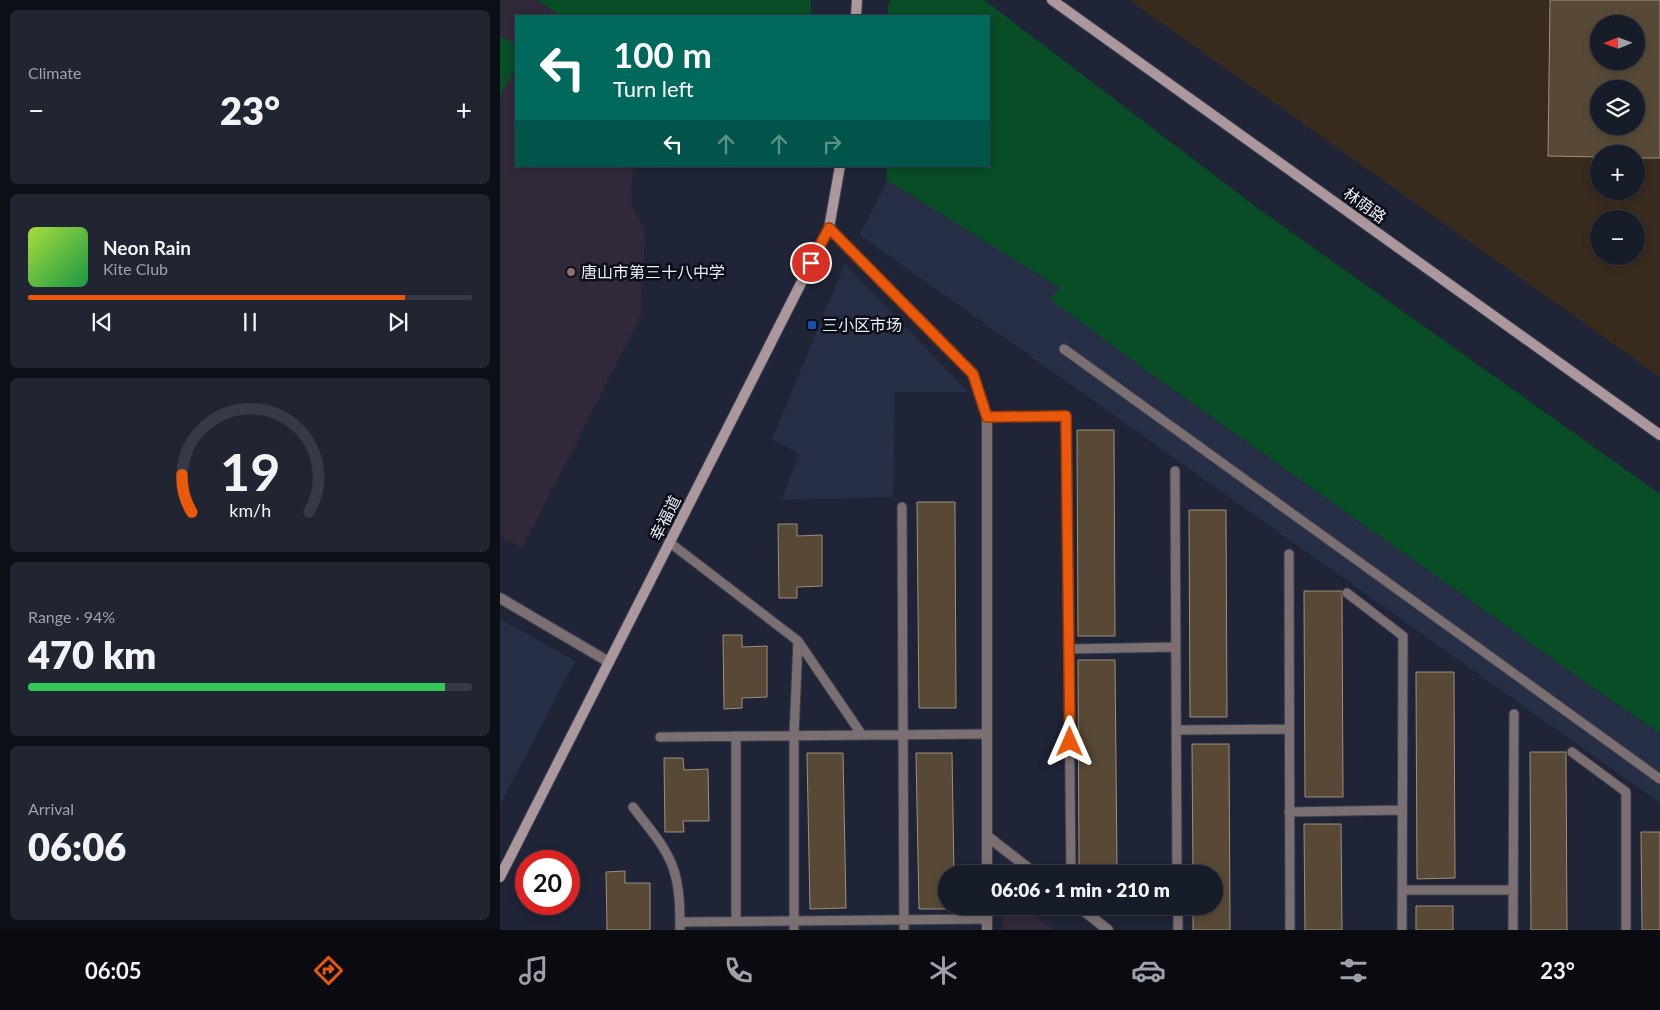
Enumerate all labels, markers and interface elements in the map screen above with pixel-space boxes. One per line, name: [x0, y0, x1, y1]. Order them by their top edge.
north arrow: [1590, 15, 1645, 70]
map controls: [1590, 15, 1645, 265]
text: 100 m: [613, 33, 712, 75]
icon: left: [530, 35, 595, 100]
text: Climate: [28, 63, 81, 82]
text: Turn left: [613, 75, 694, 102]
button: layers: [1590, 80, 1645, 135]
text: 23°: [220, 87, 280, 133]
text: −: [28, 93, 44, 127]
text: +: [456, 93, 472, 127]
icon: left: [659, 130, 687, 158]
icon: ahead: [712, 130, 740, 158]
icon: ahead: [765, 130, 793, 158]
icon: right: [818, 130, 846, 158]
button: +: [1590, 145, 1645, 200]
street label: 林荫路: [1340, 183, 1390, 226]
button: −: [1590, 210, 1645, 265]
text: Neon Rain: [103, 236, 191, 259]
pin: [790, 242, 832, 284]
icon: arrive: [797, 249, 825, 277]
text: Kite Club: [103, 259, 168, 278]
place label: 唐山市第三十八中学: [581, 262, 725, 281]
marker: 唐山市第三十八中学: [565, 266, 577, 278]
icon: previous: [88, 308, 116, 336]
icon: pause: [236, 308, 264, 336]
icon: next: [384, 308, 412, 336]
place label: 三小区市场: [822, 315, 902, 334]
marker: 三小区市场: [806, 319, 818, 331]
text: 19: [220, 440, 280, 502]
street label: 幸福道: [645, 492, 684, 543]
text: km/h: [229, 499, 271, 521]
text: Range · 94%: [28, 607, 115, 626]
text: 470 km: [28, 631, 156, 677]
position arrow: [1043, 715, 1095, 767]
text: Arrival: [28, 799, 74, 818]
text: 06:06: [28, 823, 126, 869]
speed limit sign: 20: [515, 850, 580, 915]
text: 06:06 · 1 min · 210 m: [991, 878, 1170, 901]
icon: directions: [311, 953, 346, 988]
icon: music: [516, 953, 551, 988]
icon: phone: [721, 953, 756, 988]
icon: climate: [926, 953, 961, 988]
icon: car: [1131, 953, 1166, 988]
icon: filters: [1336, 953, 1371, 988]
text: 06:05: [85, 957, 142, 984]
text: 23°: [1540, 957, 1575, 984]

